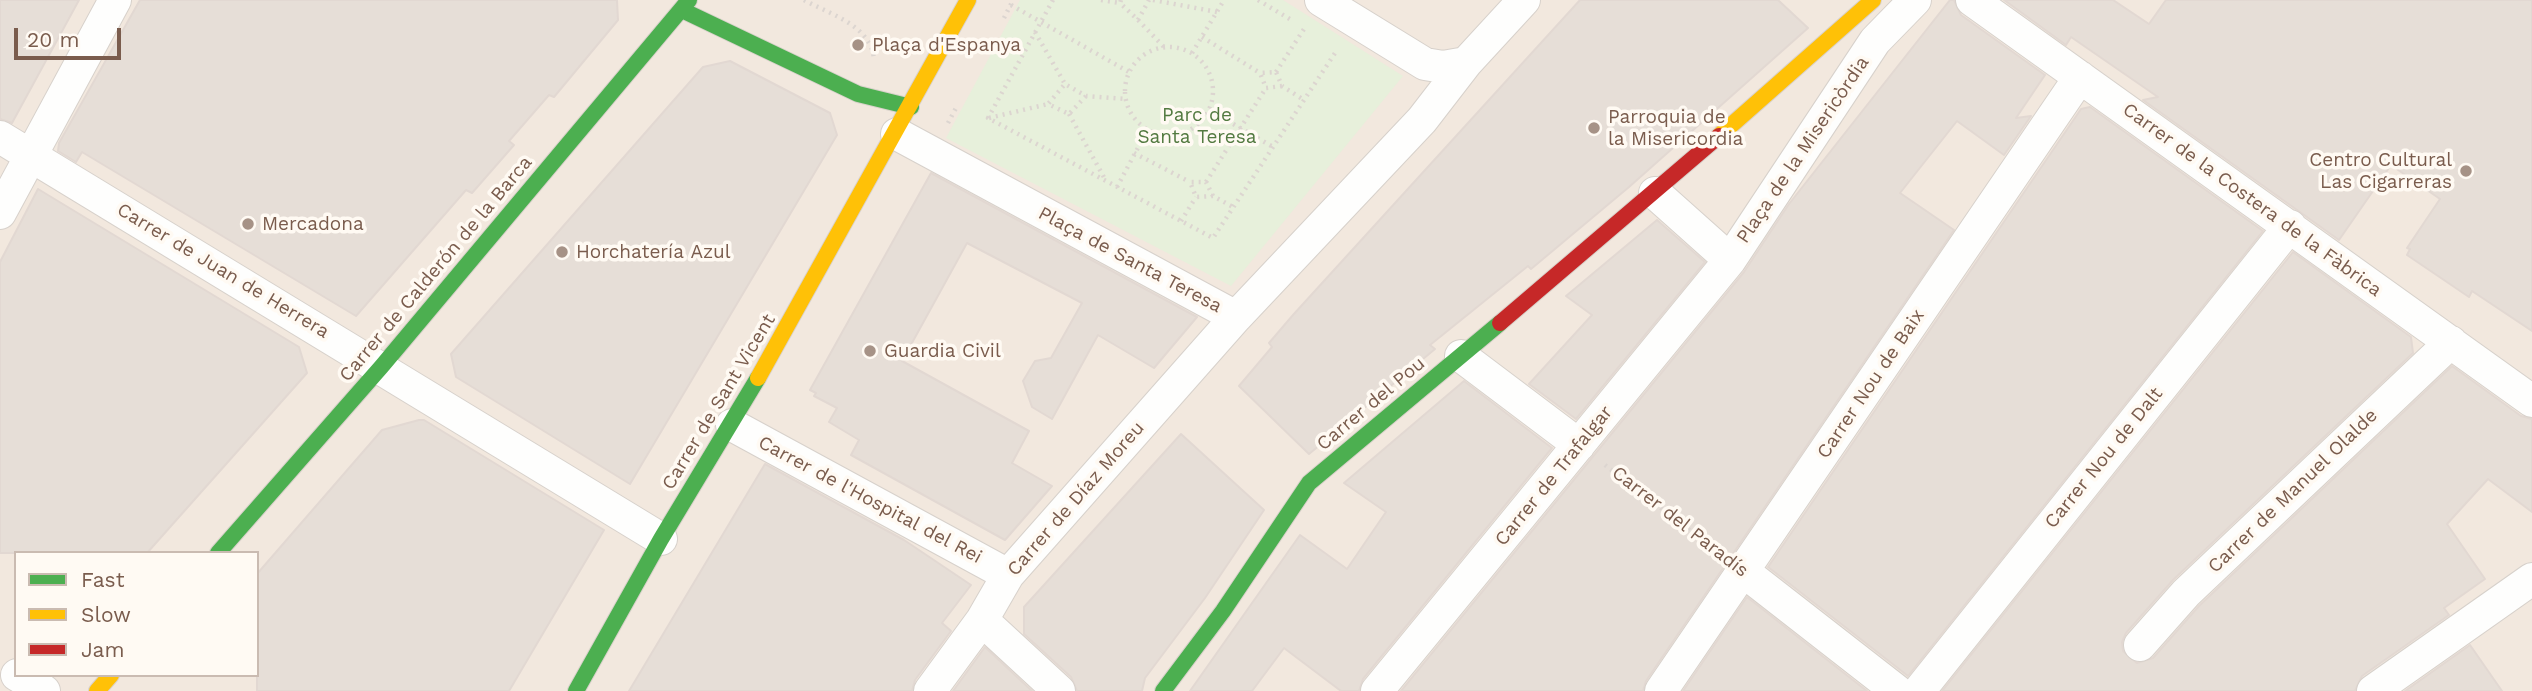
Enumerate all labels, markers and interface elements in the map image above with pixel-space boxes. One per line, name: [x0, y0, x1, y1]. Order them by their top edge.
scale bar: [18, 14, 124, 58]
text: 20 m: [27, 27, 79, 52]
place label: Plaça d'Espanya: [872, 34, 1021, 56]
marker: Plaça d'Espanya: [850, 37, 866, 53]
street label: Plaça de la Misericòrdia: [1732, 52, 1874, 248]
street label: Carrer de la Costera de la Fàbrica: [2118, 98, 2386, 302]
park label: Parc de Santa Teresa: [1137, 104, 1257, 148]
place label: Parroquia de la Misericordia: [1608, 106, 1743, 150]
marker: Parroquia de la Misericordia: [1586, 120, 1602, 136]
place label: Centro Cultural Las Cigarreras: [2309, 149, 2452, 193]
street label: Carrer de Calderón de la Barca: [335, 152, 537, 386]
marker: Centro Cultural Las Cigarreras: [2458, 163, 2474, 179]
street label: Carrer de Juan de Herrera: [113, 199, 333, 343]
street label: Plaça de Santa Teresa: [1034, 202, 1226, 318]
place label: Mercadona: [262, 213, 364, 235]
marker: Mercadona: [240, 216, 256, 232]
place label: Horchatería Azul: [576, 241, 731, 263]
marker: Horchatería Azul: [554, 244, 570, 260]
street label: Carrer Nou de Baix: [1813, 305, 1929, 463]
street label: Carrer de Sant Vicent: [657, 310, 781, 494]
place label: Guardia Civil: [884, 340, 1001, 362]
marker: Guardia Civil: [862, 343, 878, 359]
street label: Carrer del Pou: [1312, 352, 1430, 456]
street label: Carrer Nou de Dalt: [2040, 383, 2168, 533]
street label: Carrer de Trafalgar: [1490, 401, 1618, 551]
street label: Carrer de Manuel Olalde: [2204, 404, 2382, 578]
street label: Carrer de Díaz Moreu: [1003, 417, 1149, 581]
street label: Carrer de l'Hospital del Rei: [754, 431, 986, 569]
street label: Carrer del Paradís: [1607, 462, 1753, 582]
legend: [14, 551, 259, 677]
text: Fast: [81, 567, 125, 592]
text: Slow: [81, 602, 131, 627]
text: Jam: [81, 637, 124, 662]

